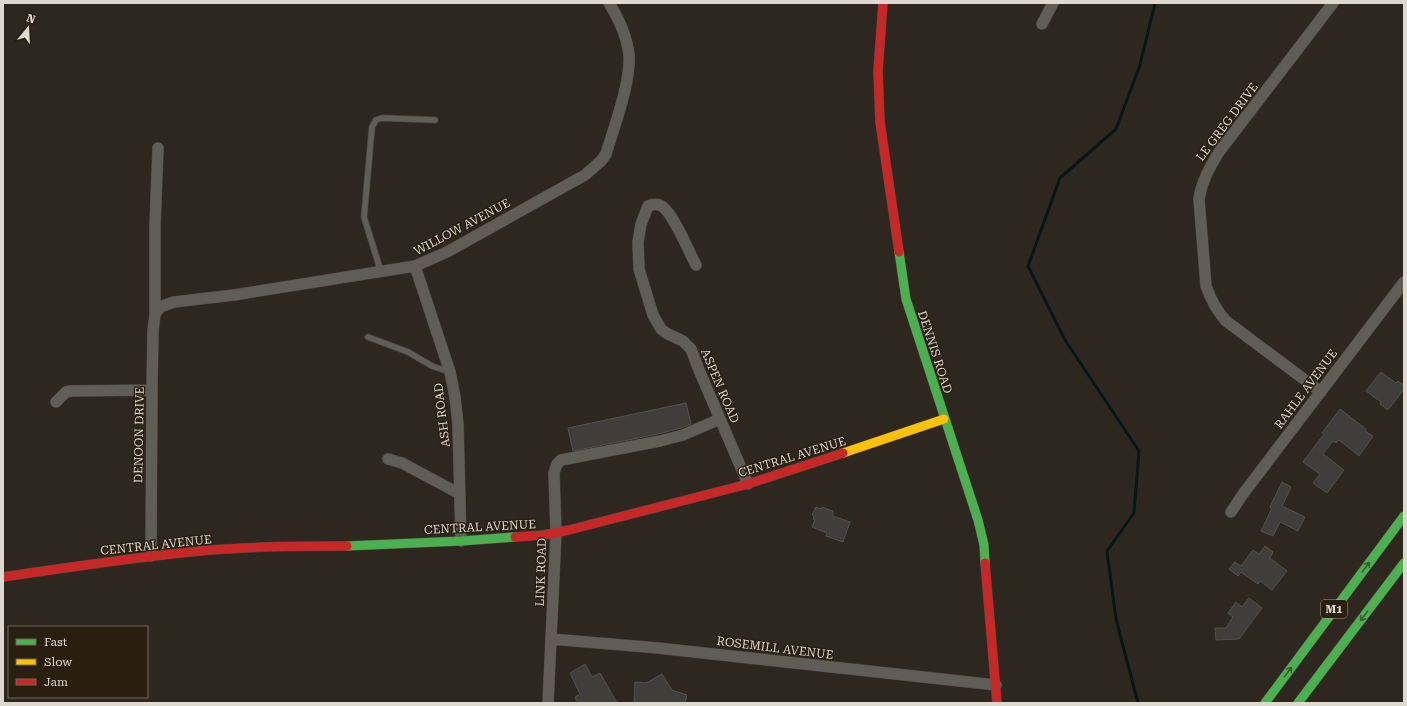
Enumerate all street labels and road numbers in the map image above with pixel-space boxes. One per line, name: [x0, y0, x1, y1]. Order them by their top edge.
street label: LE GREG DRIVE: [1193, 80, 1261, 164]
street label: WILLOW AVENUE: [412, 196, 512, 258]
street label: DENNIS ROAD: [915, 309, 955, 395]
street label: ASPEN ROAD: [698, 347, 742, 425]
street label: RAHLE AVENUE: [1272, 347, 1340, 431]
street label: ASH ROAD: [431, 382, 453, 448]
street label: DENOON DRIVE: [131, 387, 147, 483]
street label: CENTRAL AVENUE: [736, 434, 848, 480]
street label: CENTRAL AVENUE: [424, 517, 536, 537]
street label: CENTRAL AVENUE: [100, 532, 212, 558]
street label: LINK ROAD: [533, 538, 549, 606]
road number: M1: [1321, 600, 1347, 618]
street label: ROSEMILL AVENUE: [716, 634, 834, 662]

